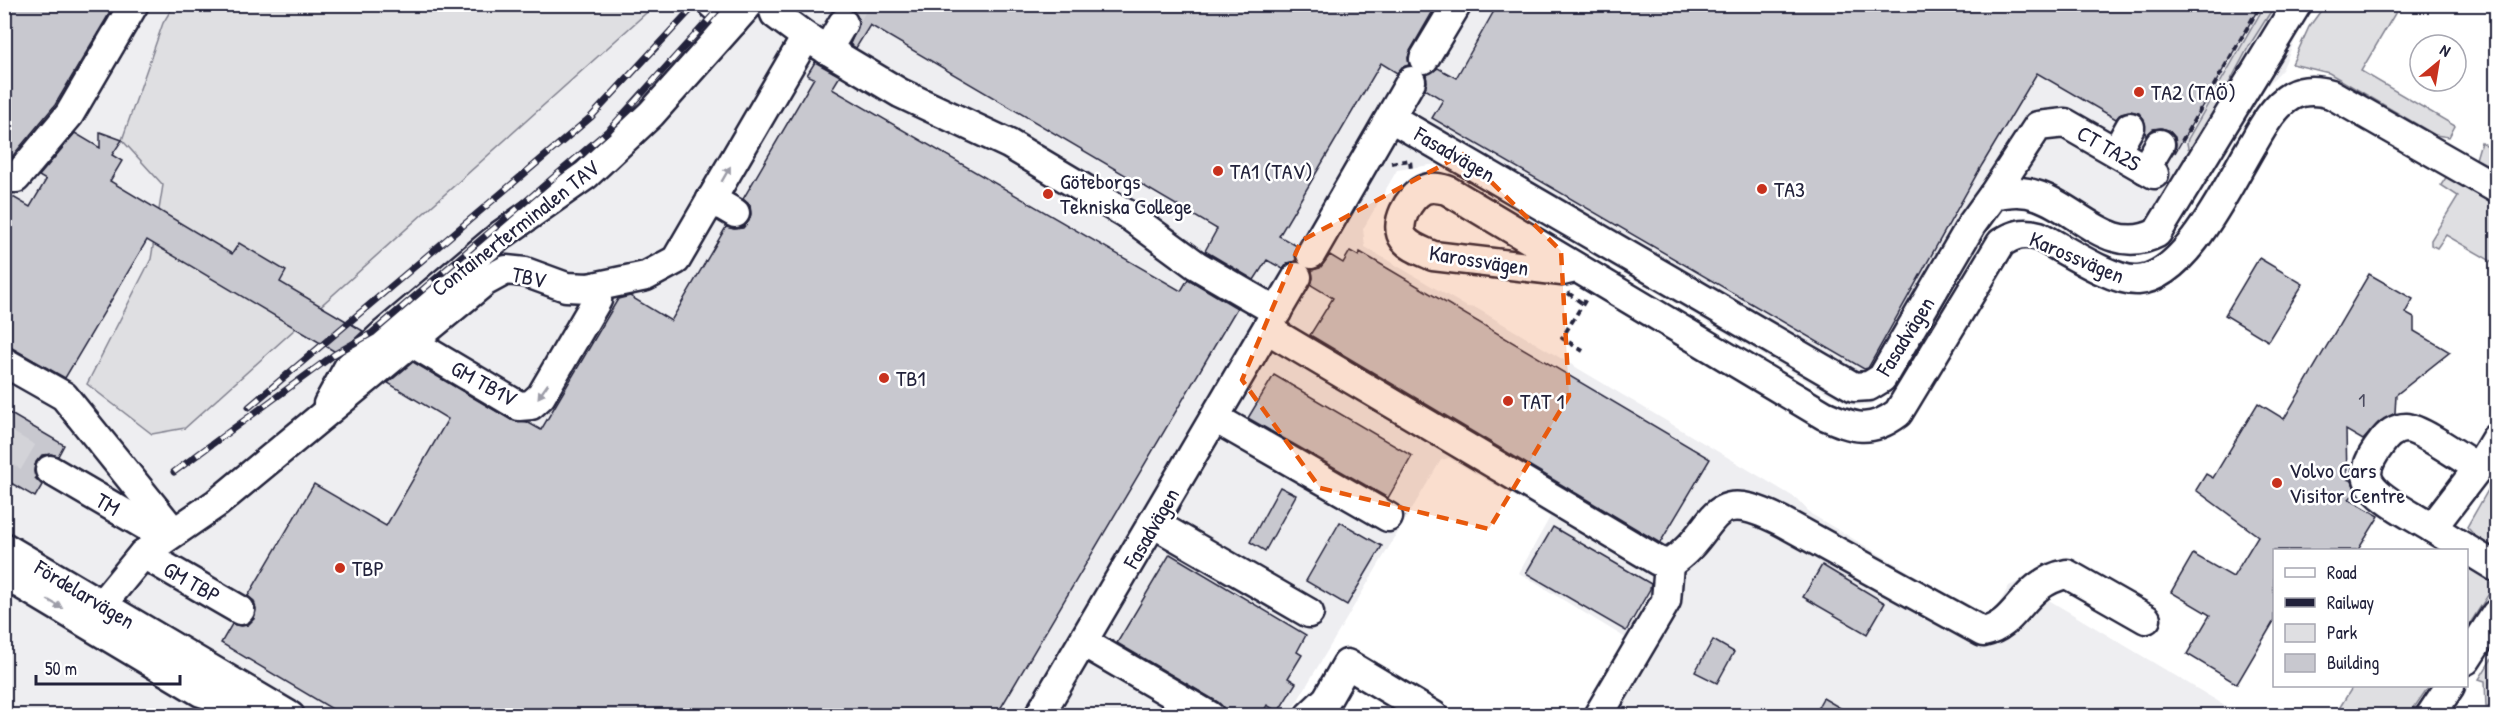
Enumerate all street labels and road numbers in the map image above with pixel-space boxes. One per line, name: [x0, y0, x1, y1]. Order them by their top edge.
street label: Fasadvägen: [1408, 118, 1501, 189]
street label: CT TA2S: [2072, 118, 2146, 178]
street label: Containerterminalen TAV: [425, 153, 606, 303]
street label: Karossvägen: [2025, 224, 2129, 290]
street label: Karossvägen: [1427, 237, 1531, 283]
street label: TBV: [509, 259, 549, 295]
street label: Fasadvägen: [1868, 291, 1941, 382]
street label: GM TB1V: [446, 353, 523, 414]
street label: Fasadvägen: [1115, 482, 1186, 575]
street label: TM: [90, 485, 126, 523]
street label: Fördelarvägen: [29, 552, 141, 636]
street label: GM TBP: [158, 554, 226, 610]

